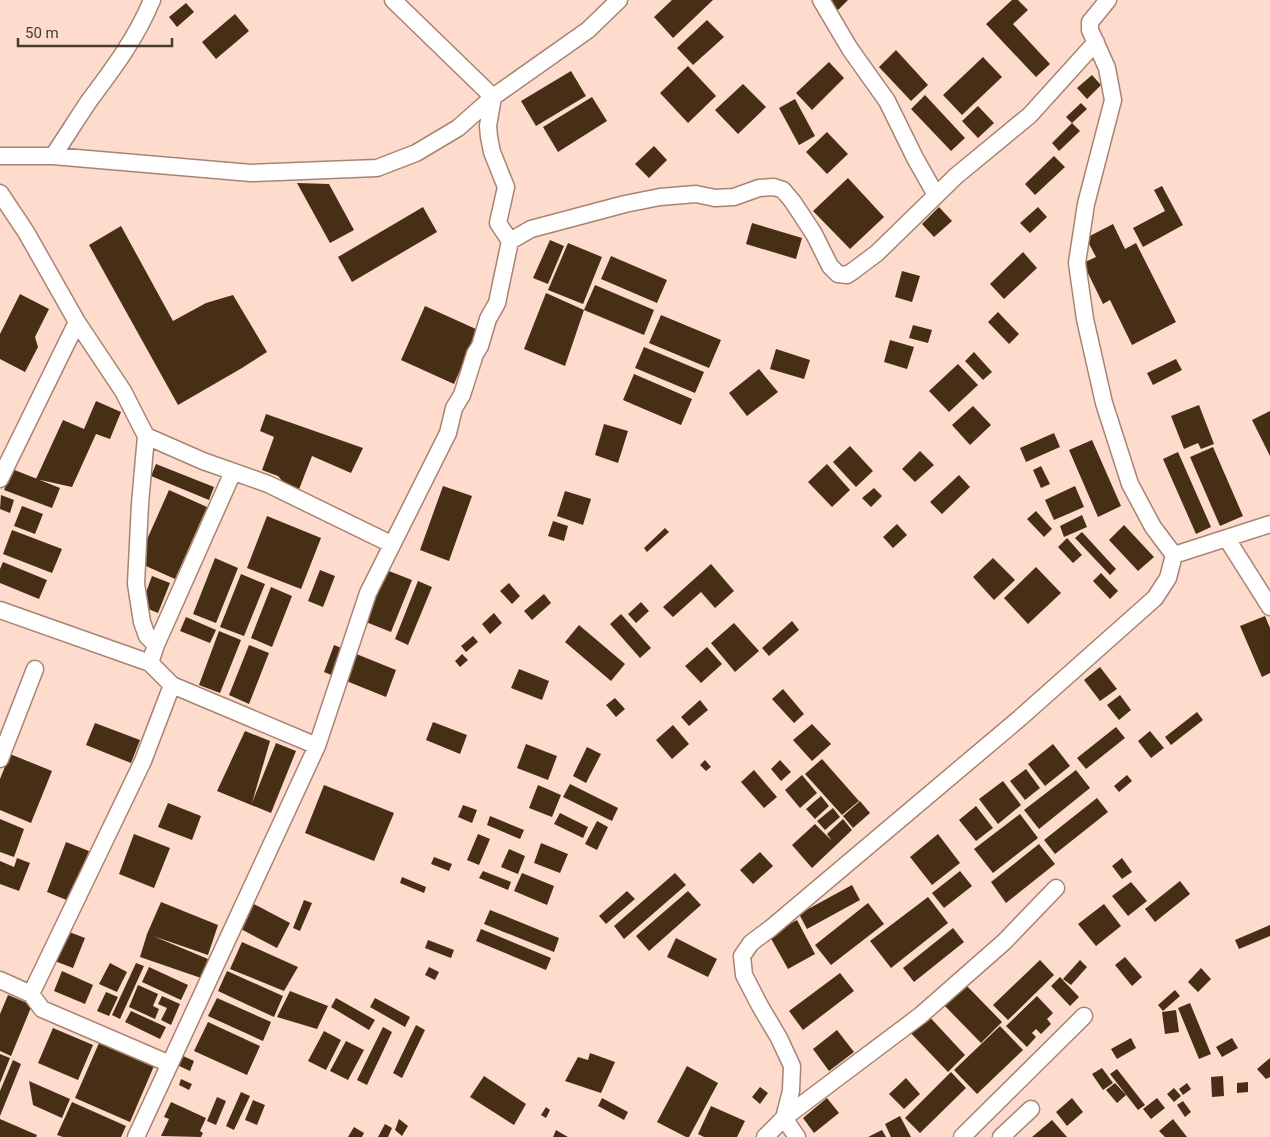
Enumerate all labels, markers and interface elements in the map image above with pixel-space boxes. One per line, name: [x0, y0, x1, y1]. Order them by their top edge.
scale bar: [18, 15, 171, 47]
text: 50 m: [25, 24, 59, 42]

